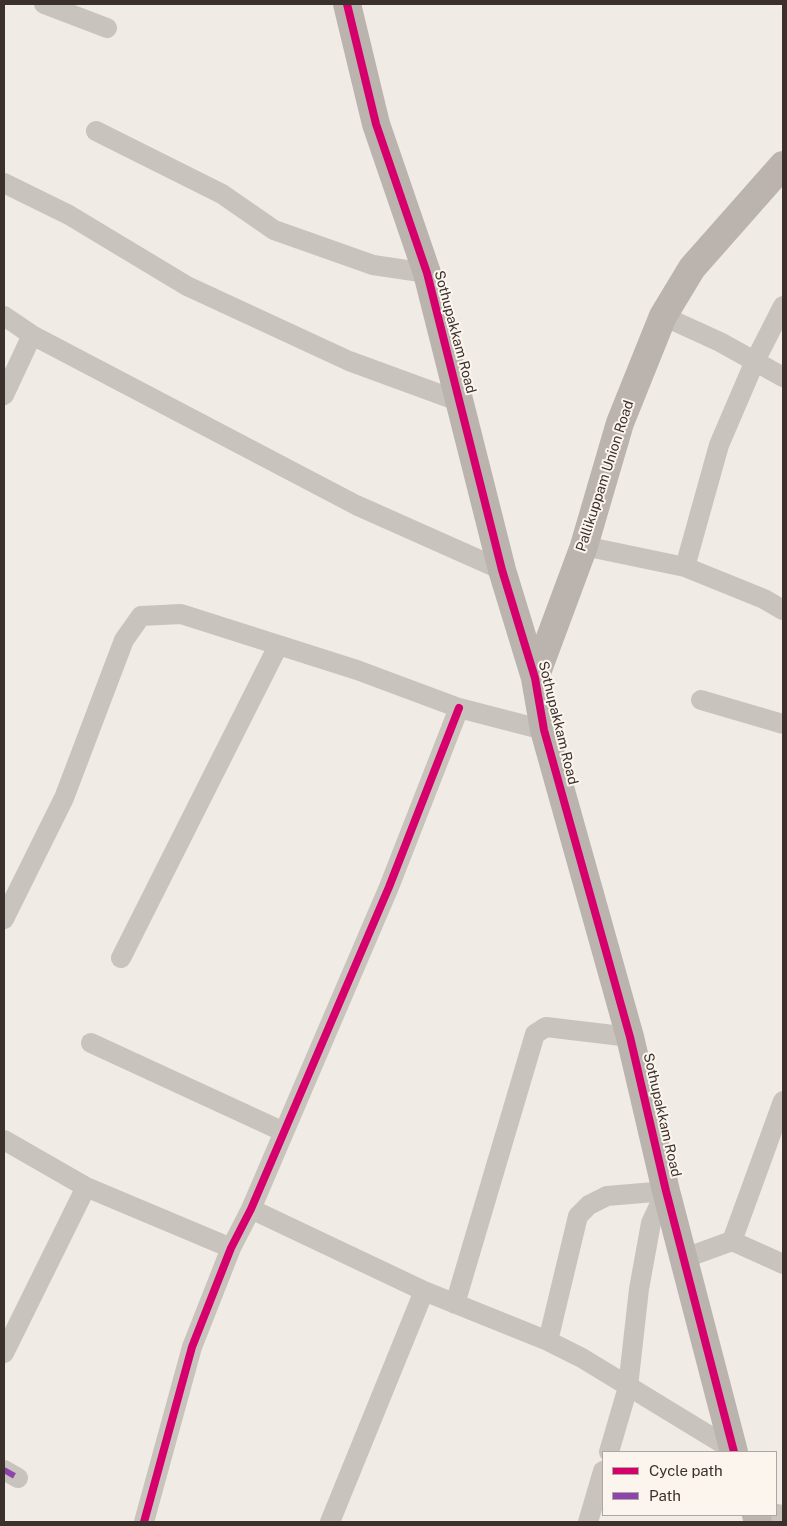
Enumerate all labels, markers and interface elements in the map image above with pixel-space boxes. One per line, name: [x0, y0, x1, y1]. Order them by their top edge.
street label: Sothupakkam Road: [430, 269, 480, 395]
street label: Pallikuppam Union Road: [573, 398, 637, 554]
street label: Sothupakkam Road: [535, 660, 581, 786]
street label: Sothupakkam Road: [640, 1051, 684, 1179]
legend: [602, 1451, 777, 1516]
text: Cycle path: [649, 1462, 723, 1479]
text: Path: [649, 1487, 681, 1504]

